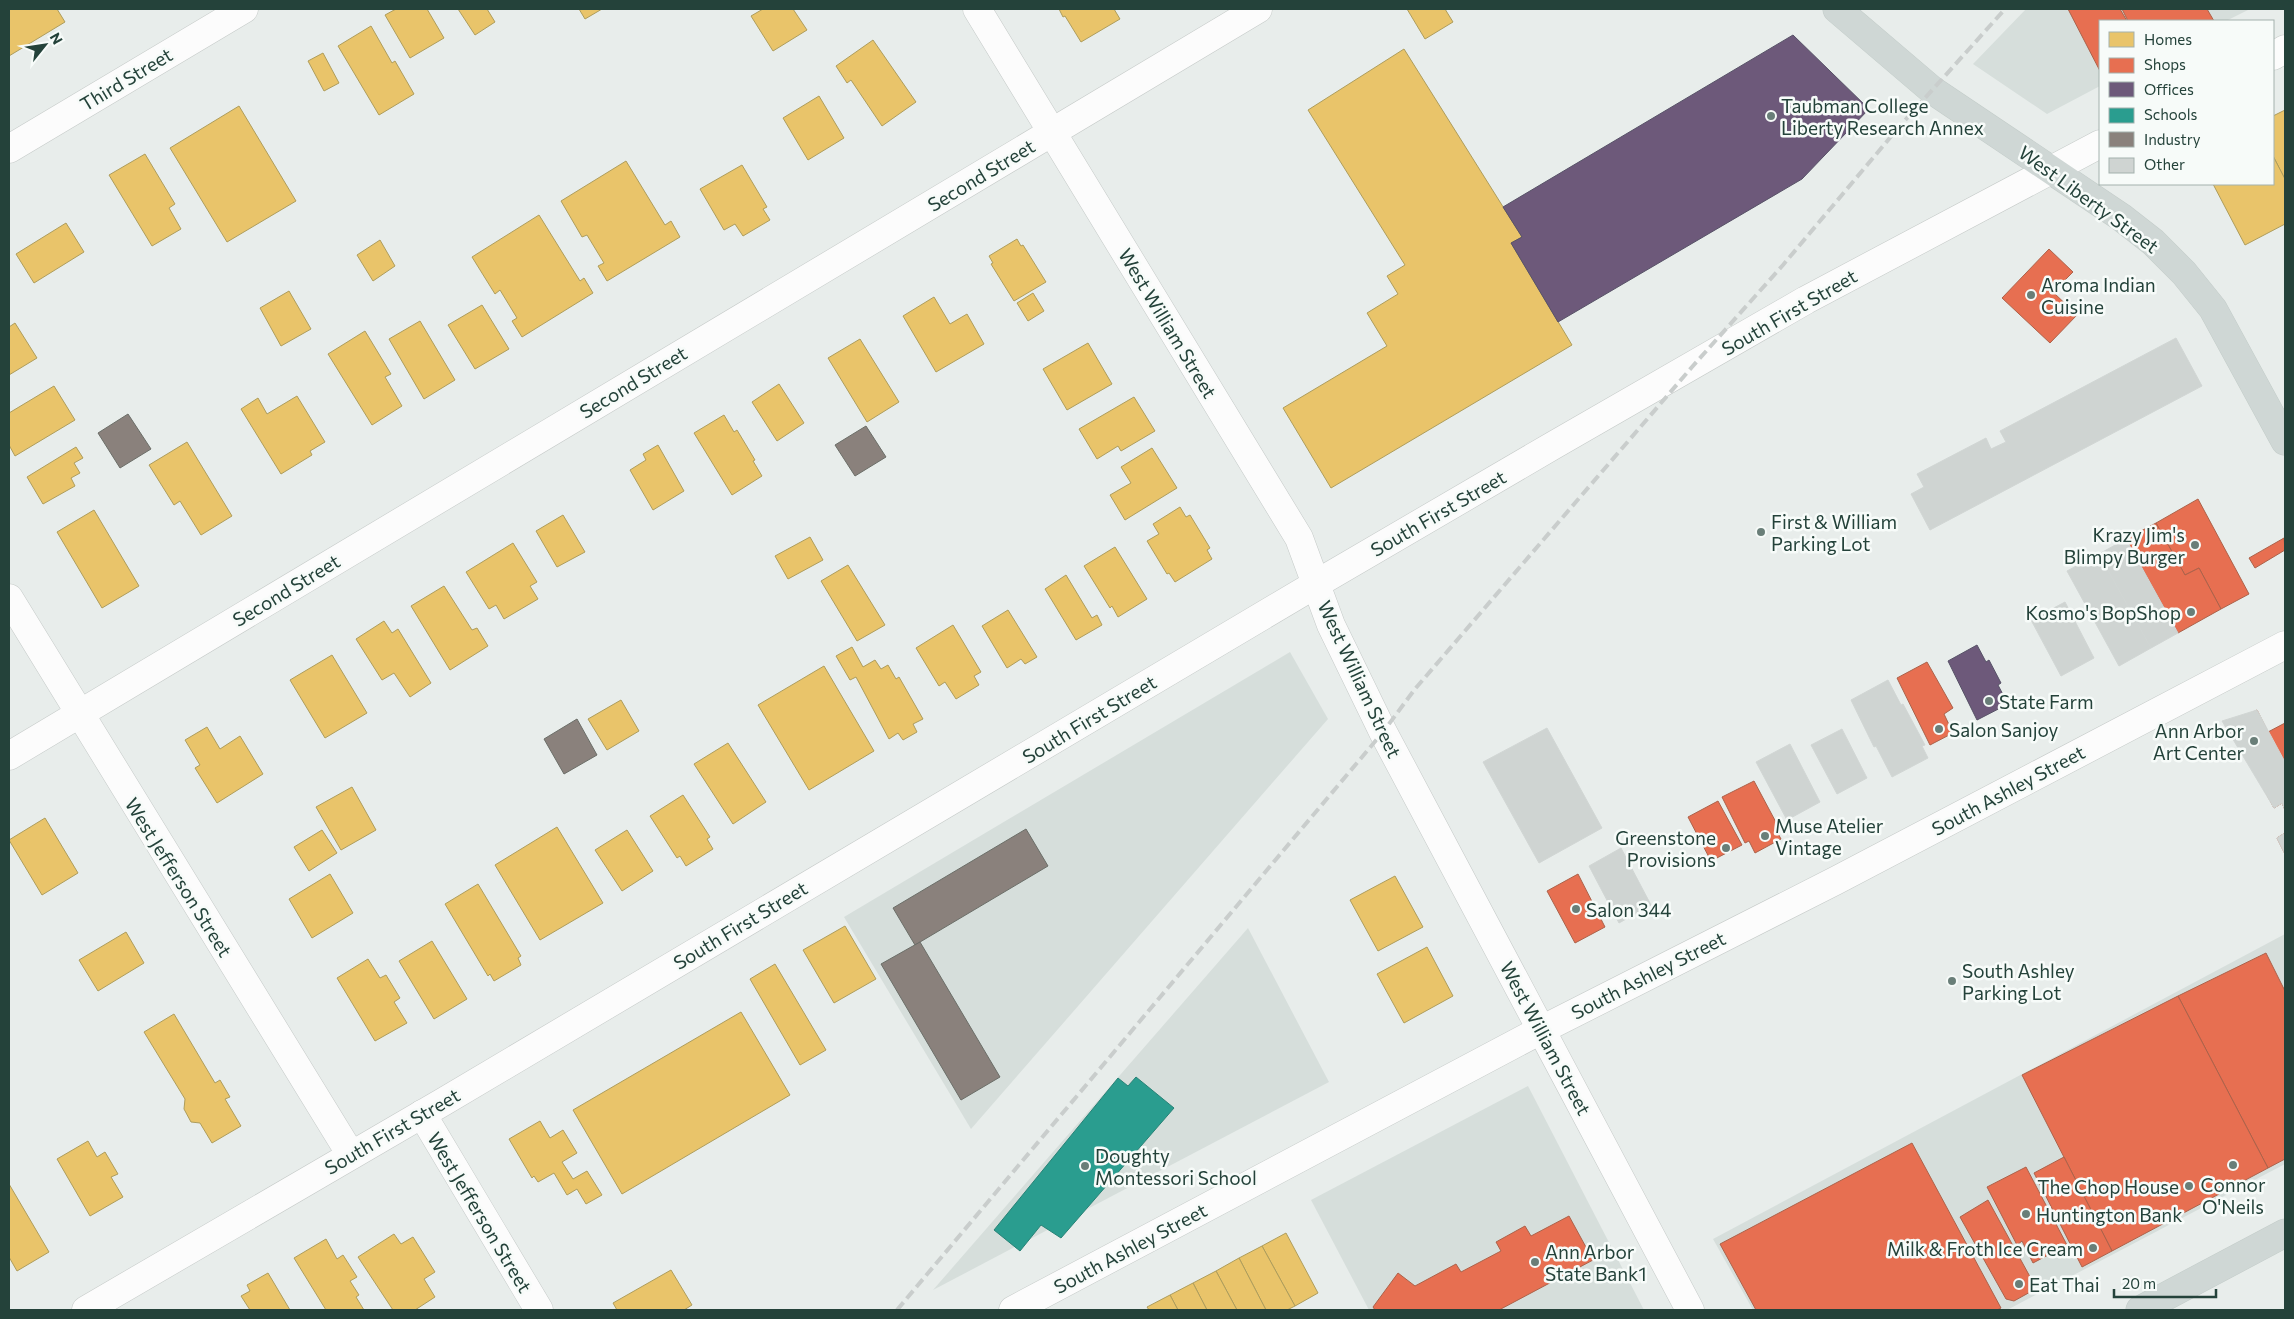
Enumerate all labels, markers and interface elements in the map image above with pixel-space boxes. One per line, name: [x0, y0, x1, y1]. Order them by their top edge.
north arrow: [20, 20, 70, 70]
legend: [2099, 20, 2274, 185]
text: N: [47, 29, 67, 47]
text: Homes: [2144, 30, 2192, 48]
street label: Third Street: [76, 42, 176, 116]
text: Shops: [2144, 55, 2186, 73]
text: Offices: [2144, 80, 2194, 98]
place label: Taubman College Liberty Research Annex: [1781, 94, 1984, 139]
text: Schools: [2144, 105, 2198, 123]
marker: Taubman College Liberty Research Annex: [1765, 110, 1777, 122]
text: Industry: [2144, 130, 2201, 148]
street label: Second Street: [923, 134, 1039, 216]
street label: West Liberty Street: [2014, 140, 2164, 258]
text: Other: [2144, 155, 2185, 173]
street label: West William Street: [1114, 244, 1222, 402]
street label: South First Street: [1717, 264, 1861, 360]
place label: Aroma Indian Cuisine: [2041, 273, 2156, 318]
marker: Aroma Indian Cuisine: [2025, 289, 2037, 301]
street label: Second Street: [575, 341, 691, 423]
street label: South First Street: [1366, 465, 1510, 561]
place label: First & William Parking Lot: [1771, 510, 1897, 555]
place label: Krazy Jim's Blimpy Burger: [2064, 523, 2185, 568]
marker: First & William Parking Lot: [1755, 526, 1767, 538]
marker: Krazy Jim's Blimpy Burger: [2189, 539, 2201, 551]
street label: Second Street: [228, 549, 344, 631]
street label: West William Street: [1313, 597, 1407, 761]
place label: Kosmo's BopShop: [2026, 601, 2181, 624]
marker: Kosmo's BopShop: [2185, 606, 2197, 618]
street label: South First Street: [1018, 670, 1160, 768]
place label: State Farm: [1999, 690, 2094, 713]
marker: State Farm: [1983, 695, 1995, 707]
place label: Salon Sanjoy: [1949, 718, 2059, 741]
place label: Ann Arbor Art Center: [2153, 719, 2244, 764]
marker: Salon Sanjoy: [1933, 723, 1945, 735]
marker: Ann Arbor Art Center: [2248, 735, 2260, 747]
street label: South Ashley Street: [1928, 740, 2089, 840]
street label: West Jefferson Street: [121, 793, 237, 961]
place label: Muse Atelier Vintage: [1775, 814, 1884, 859]
place label: Greenstone Provisions: [1615, 826, 1716, 871]
marker: Muse Atelier Vintage: [1759, 830, 1771, 842]
marker: Greenstone Provisions: [1720, 842, 1732, 854]
street label: South First Street: [669, 876, 811, 974]
place label: Salon 344: [1586, 898, 1671, 921]
marker: Salon 344: [1570, 903, 1582, 915]
street label: South Ashley Street: [1567, 926, 1729, 1024]
street label: West William Street: [1496, 957, 1596, 1119]
place label: South Ashley Parking Lot: [1962, 959, 2075, 1004]
marker: South Ashley Parking Lot: [1946, 975, 1958, 987]
street label: South First Street: [320, 1083, 464, 1179]
street label: West Jefferson Street: [423, 1128, 537, 1297]
place label: Doughty Montessori School: [1095, 1144, 1257, 1189]
marker: Connor O'Neils: [2227, 1159, 2239, 1171]
marker: Doughty Montessori School: [1079, 1160, 1091, 1172]
place label: Connor O'Neils: [2200, 1173, 2266, 1218]
place label: The Chop House: [2037, 1175, 2179, 1198]
marker: The Chop House: [2183, 1180, 2195, 1192]
street label: South Ashley Street: [1050, 1198, 1211, 1298]
place label: Huntington Bank: [2036, 1203, 2183, 1226]
marker: Huntington Bank: [2020, 1208, 2032, 1220]
place label: Milk & Froth Ice Cream: [1887, 1237, 2083, 1260]
place label: Ann Arbor State Bank1: [1545, 1240, 1647, 1285]
marker: Milk & Froth Ice Cream: [2087, 1242, 2099, 1254]
marker: Ann Arbor State Bank1: [1529, 1256, 1541, 1268]
scale bar: [2114, 1266, 2216, 1298]
place label: Eat Thai: [2029, 1273, 2100, 1296]
text: 20 m: [2122, 1274, 2156, 1292]
marker: Eat Thai: [2013, 1278, 2025, 1290]

